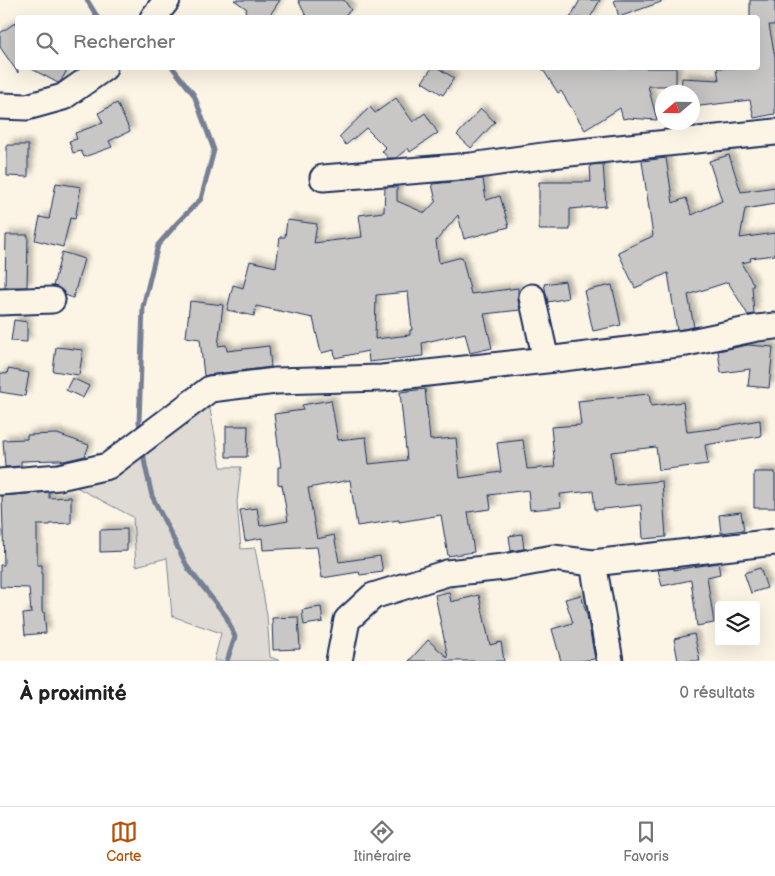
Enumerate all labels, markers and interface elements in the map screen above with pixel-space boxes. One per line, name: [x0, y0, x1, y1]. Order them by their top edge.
search box: [15, 15, 760, 70]
icon: search: [33, 29, 61, 57]
text: Rechercher: [73, 31, 175, 54]
north arrow: [655, 85, 700, 130]
map controls: [715, 601, 760, 646]
button: layers: [715, 601, 760, 646]
text: À proximité: [20, 681, 127, 706]
text: 0 résultats: [680, 684, 755, 703]
tab: Carte: [106, 818, 141, 865]
tab: Itinéraire: [354, 818, 411, 865]
tab: Favoris: [623, 818, 669, 865]

